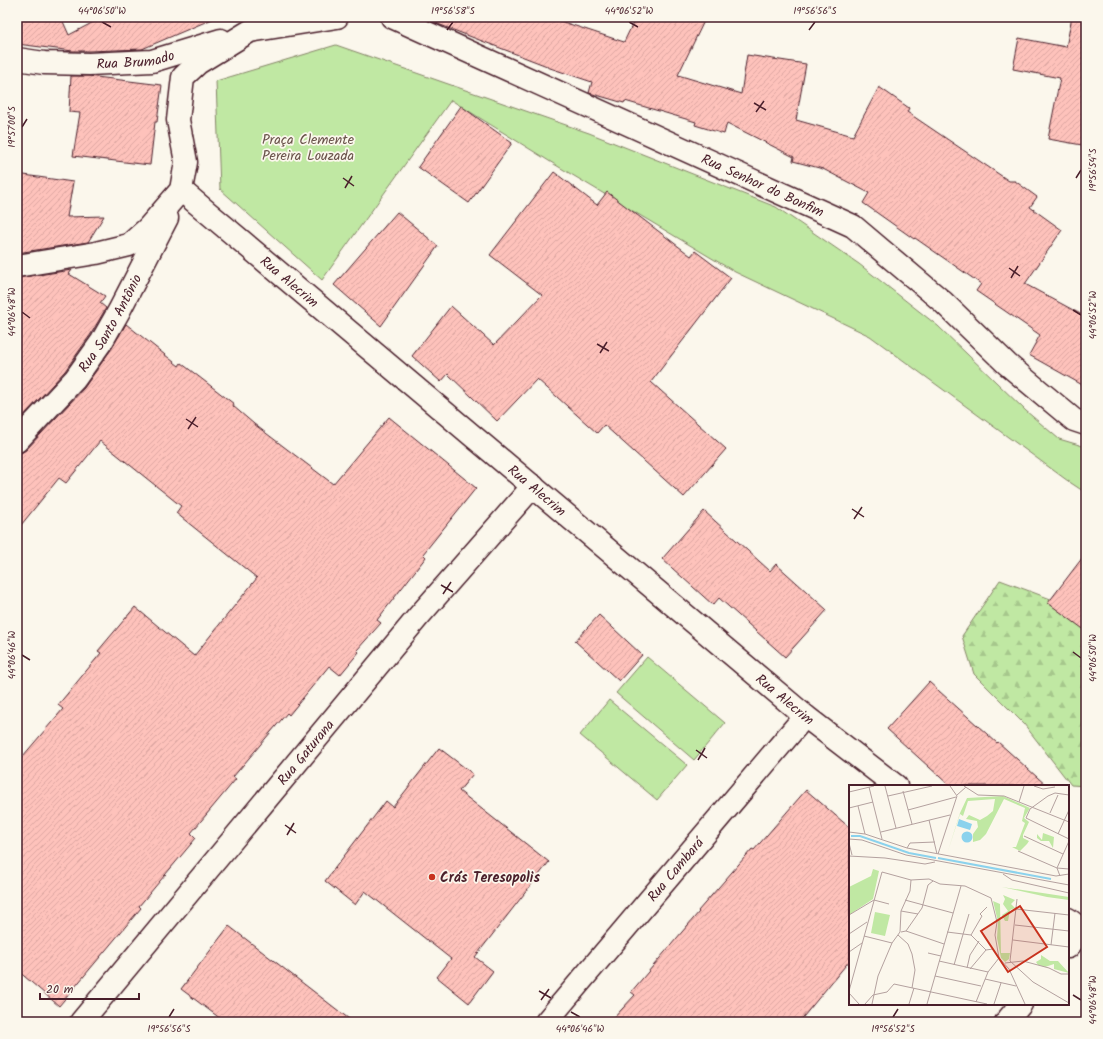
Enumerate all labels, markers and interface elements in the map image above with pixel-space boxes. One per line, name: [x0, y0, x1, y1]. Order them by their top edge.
text: 44°06'50"W: [78, 3, 126, 19]
text: 19°56'58"S: [431, 3, 476, 19]
text: 44°06'52"W: [605, 3, 654, 19]
text: 19°56'56"S: [793, 3, 837, 19]
street label: Rua Brumado: [96, 45, 177, 76]
text: 19°57'00"S: [4, 106, 20, 148]
park label: Praça Clemente Pereira Louzada: [262, 129, 355, 167]
text: 19°56'54"S: [1085, 148, 1101, 192]
street label: Rua Senhor do Bonfim: [697, 149, 827, 223]
street label: Rua Alecrim: [255, 251, 323, 314]
street label: Rua Santo Antônio: [73, 270, 148, 377]
text: 44°06'48"W: [4, 287, 20, 337]
text: 44°06'52"W: [1085, 290, 1101, 339]
street label: Rua Alecrim: [503, 460, 571, 522]
text: 44°06'46"W: [4, 631, 20, 679]
text: 44°06'50"W: [1085, 634, 1101, 682]
street label: Rua Alecrim: [750, 669, 818, 731]
street label: Rua Gaturana: [272, 715, 340, 790]
inset map: [849, 785, 1069, 1005]
street label: Rua Cambará: [642, 832, 711, 907]
place label: Crás Teresopolis: [440, 867, 540, 889]
marker: Crás Teresopolis: [427, 872, 437, 882]
scale bar: [40, 975, 139, 1001]
text: 44°06'48"W: [1085, 975, 1101, 1025]
text: 20 m: [46, 980, 74, 999]
text: 19°56'56"S: [147, 1021, 191, 1037]
text: 44°06'46"W: [556, 1021, 604, 1037]
text: 19°56'52"S: [871, 1021, 915, 1037]

